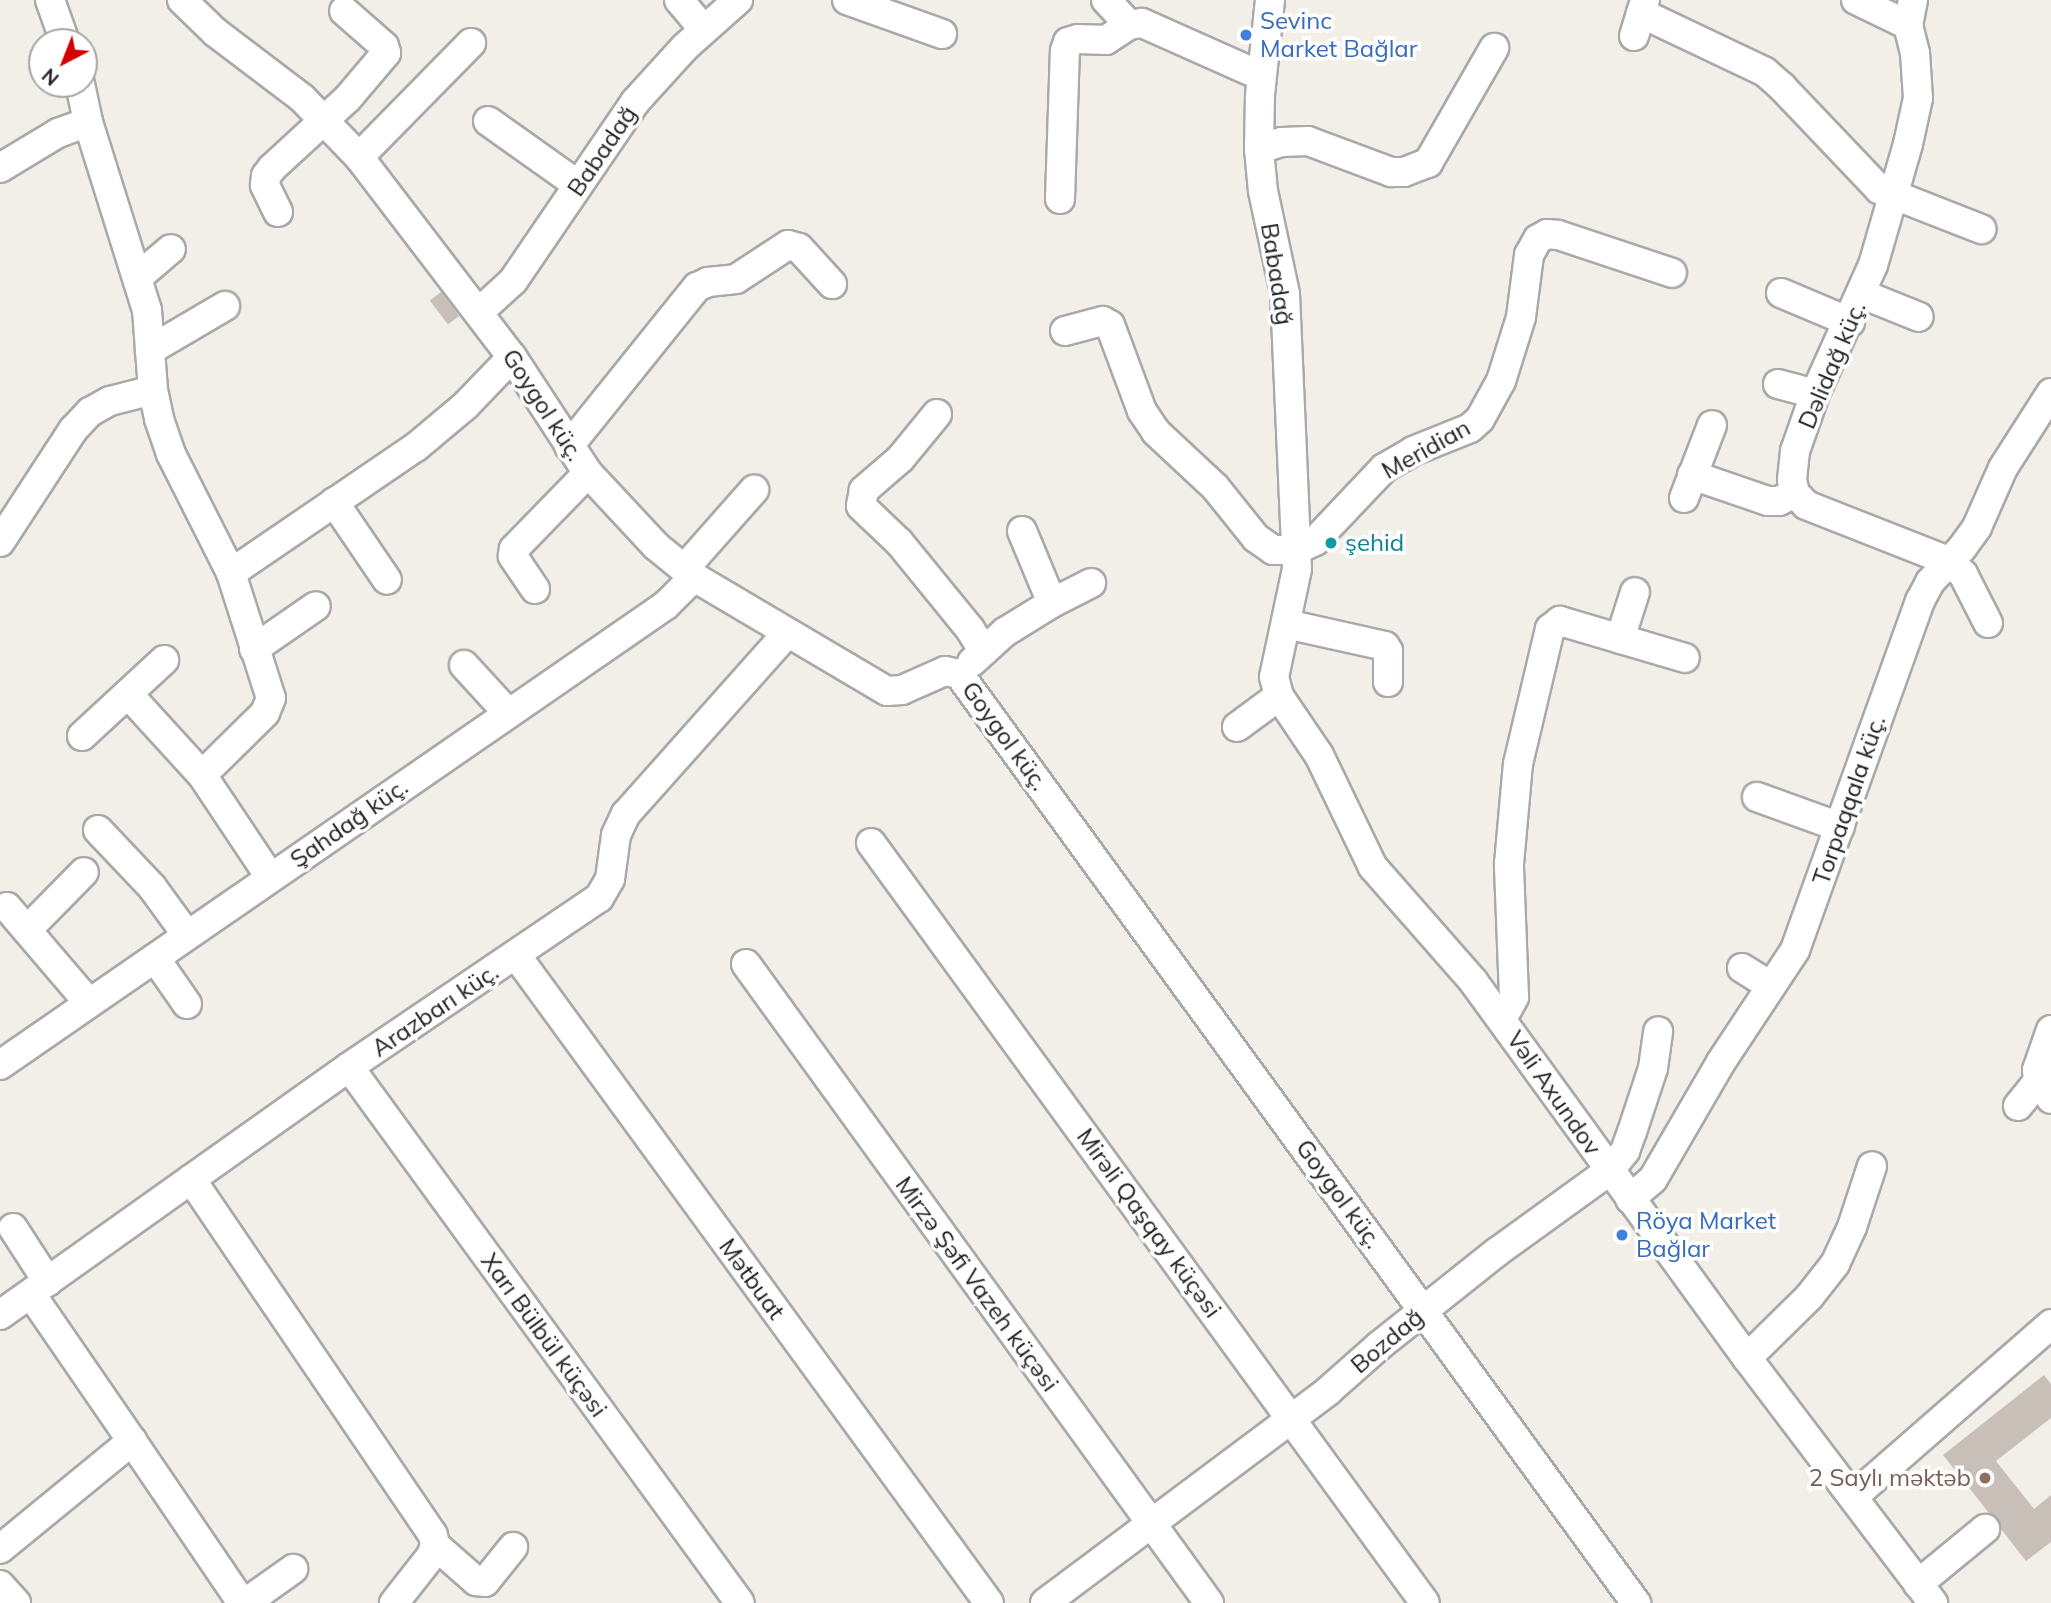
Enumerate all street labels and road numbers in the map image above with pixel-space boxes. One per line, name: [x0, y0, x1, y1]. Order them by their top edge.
street label: Babadağ: [561, 100, 643, 202]
street label: Babadağ: [1255, 221, 1299, 327]
street label: Dəlidağ küç.: [1792, 297, 1872, 433]
street label: Goygol küç.: [496, 344, 590, 466]
street label: Meridian: [1377, 413, 1475, 485]
street label: Goygol küç.: [956, 676, 1054, 796]
street label: Torpaqqala küç.: [1807, 712, 1891, 888]
street label: Şahdağ küç.: [285, 772, 413, 874]
street label: Arazbarı küç.: [366, 957, 504, 1063]
street label: Vəli Axundov: [1501, 1026, 1607, 1160]
street label: Mirəli Qaşqay küçəsi: [1071, 1123, 1227, 1323]
street label: Goygol küç.: [1290, 1134, 1388, 1254]
street label: Mirzə Şəfi Vazeh küçəsi: [889, 1171, 1065, 1397]
street label: Mətbuat: [713, 1233, 791, 1325]
street label: Xarı Bülbül küçəsi: [475, 1248, 613, 1422]
street label: Bozdağ: [1345, 1303, 1429, 1379]

